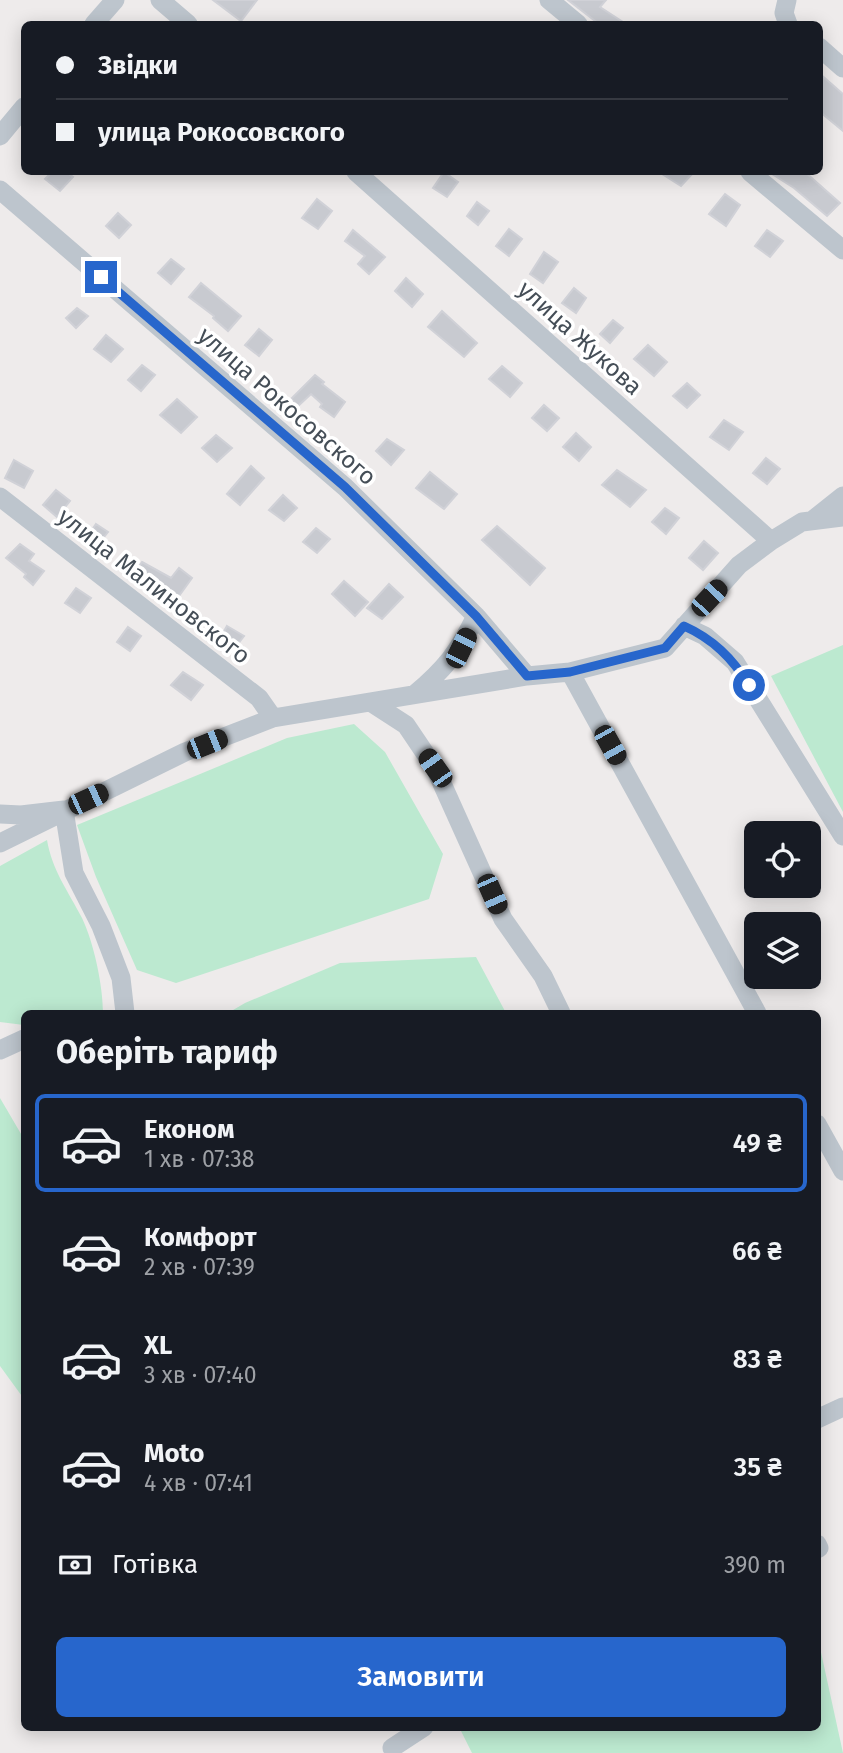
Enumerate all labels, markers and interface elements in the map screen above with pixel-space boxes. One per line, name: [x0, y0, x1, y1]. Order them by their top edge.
text: Звідки: [98, 50, 178, 81]
text: улица Рокосовского: [98, 117, 345, 148]
route end: [85, 261, 117, 293]
street label: улица Жукова: [512, 275, 648, 401]
street label: улица Рокосовского: [192, 321, 382, 491]
street label: улица Малиновского: [52, 502, 256, 670]
car: [687, 575, 732, 621]
car: [443, 625, 480, 671]
route start: [733, 669, 765, 701]
car: [591, 722, 630, 768]
car: [184, 726, 231, 762]
car: [415, 745, 456, 791]
car: [65, 781, 112, 817]
map controls: [744, 821, 821, 989]
button: locate: [744, 821, 821, 898]
car: [474, 871, 511, 917]
button: layers: [744, 912, 821, 989]
text: Оберіть тариф: [56, 1033, 278, 1071]
icon: car: [60, 1112, 123, 1175]
text: Економ: [144, 1114, 234, 1145]
text: 49 ₴: [733, 1128, 782, 1159]
text: 1 хв · 07:38: [144, 1145, 254, 1173]
icon: car: [60, 1220, 123, 1283]
text: Комфорт: [144, 1222, 257, 1253]
text: 66 ₴: [732, 1236, 782, 1267]
text: 2 хв · 07:39: [144, 1253, 255, 1281]
icon: car: [60, 1328, 123, 1391]
text: XL: [144, 1330, 172, 1361]
text: 83 ₴: [733, 1344, 782, 1375]
text: 3 хв · 07:40: [144, 1361, 256, 1389]
icon: car: [60, 1436, 123, 1499]
text: Moto: [144, 1438, 204, 1469]
text: 35 ₴: [734, 1452, 782, 1483]
text: 4 хв · 07:41: [144, 1469, 253, 1497]
icon: cash: [56, 1546, 94, 1584]
text: Готівка: [112, 1549, 198, 1580]
text: 390 m: [724, 1551, 786, 1579]
button: Замовити: [56, 1637, 786, 1717]

